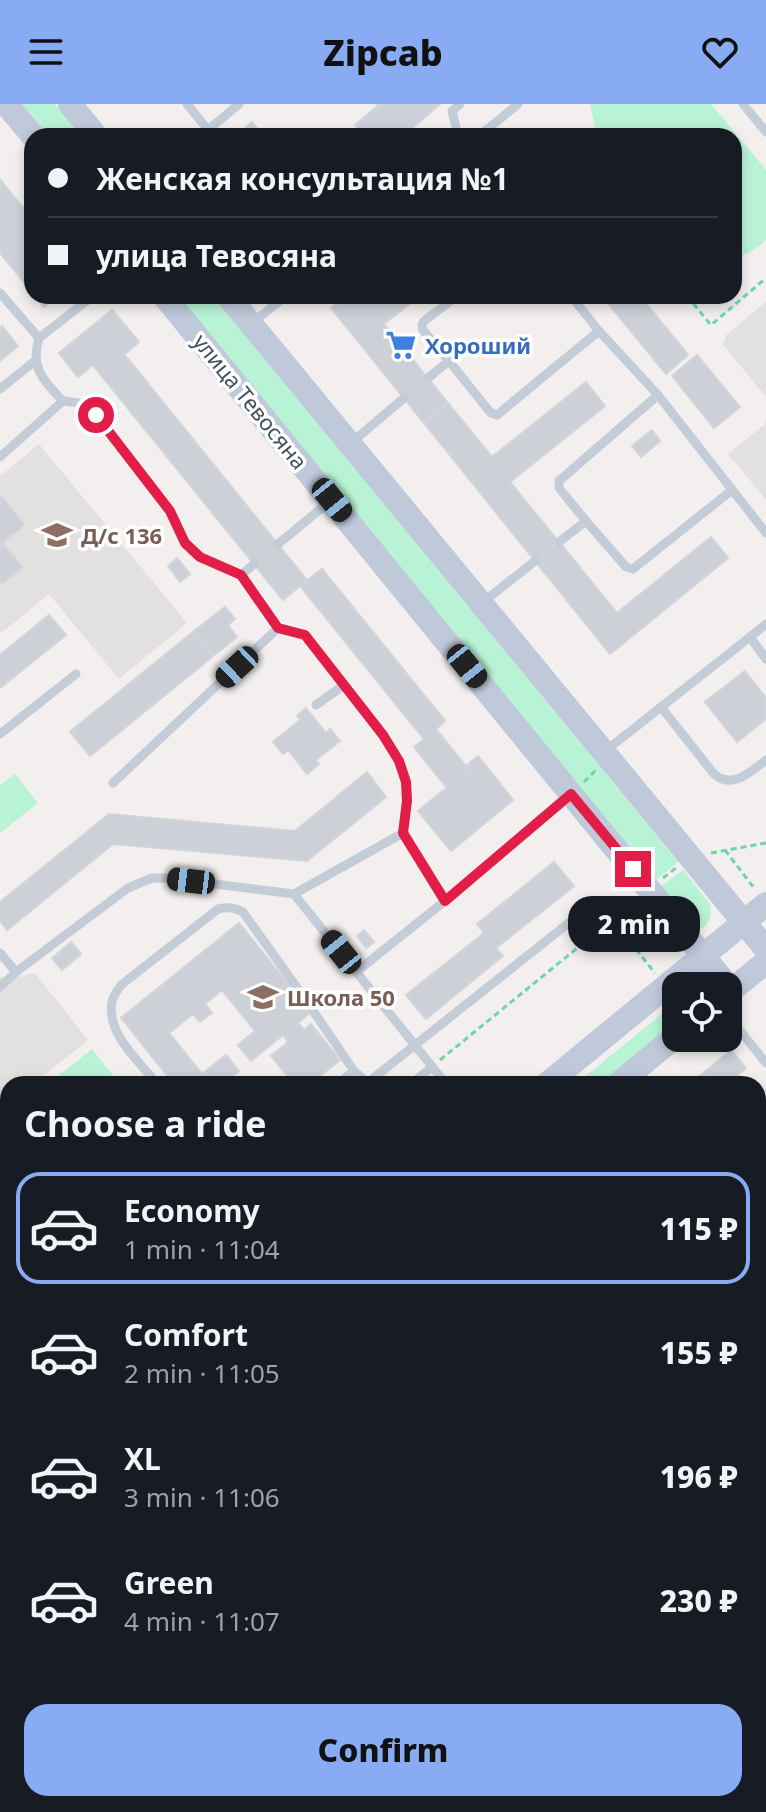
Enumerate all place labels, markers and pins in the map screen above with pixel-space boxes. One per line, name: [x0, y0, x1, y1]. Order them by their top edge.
supermarket icon: Хороший: [384, 328, 418, 362]
place label: Хороший: [425, 330, 531, 360]
school or university icon: Д/с 136: [40, 518, 74, 552]
place label: Д/с 136: [81, 520, 162, 550]
school or university icon: Школа 50: [246, 980, 280, 1014]
place label: Школа 50: [287, 982, 395, 1012]

